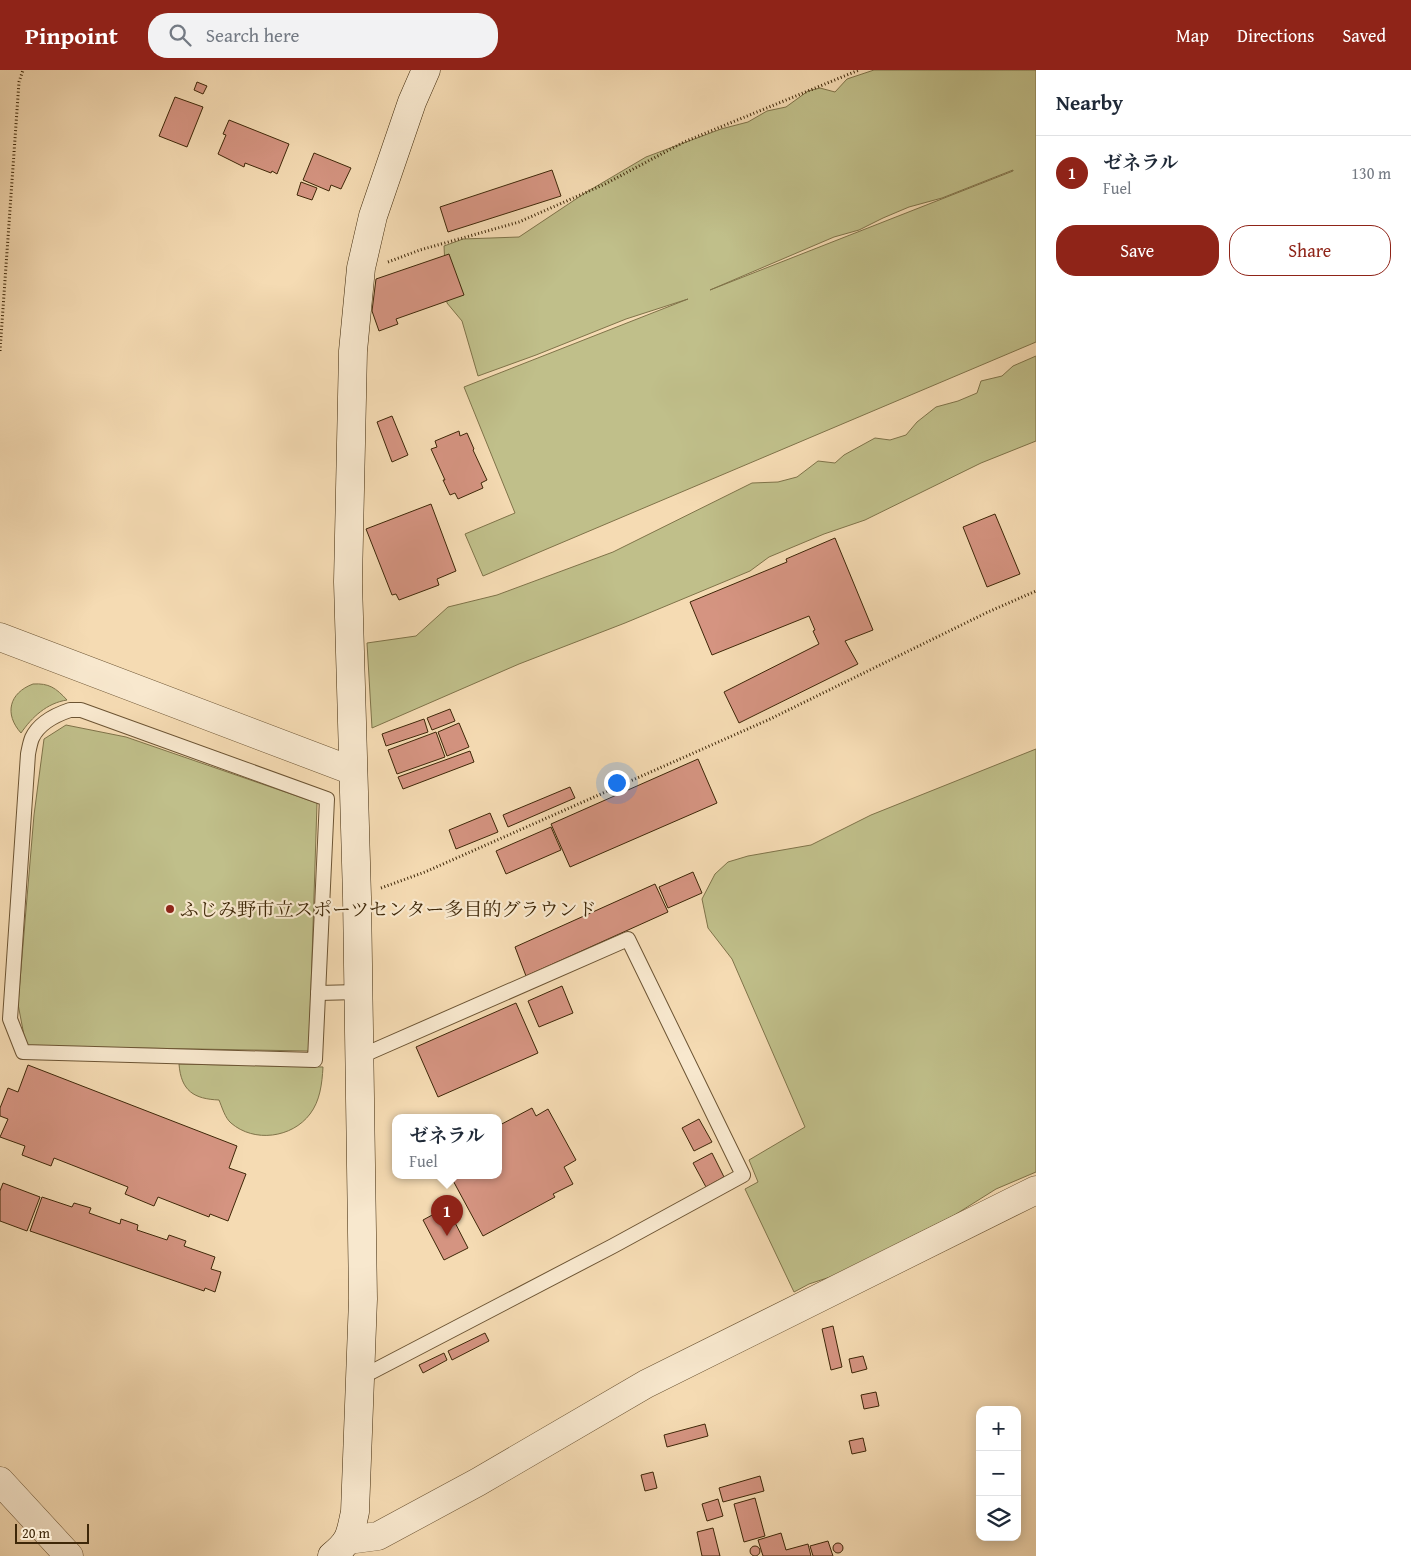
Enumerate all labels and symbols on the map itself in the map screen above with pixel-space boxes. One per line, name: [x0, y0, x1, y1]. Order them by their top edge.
your location: [604, 770, 630, 796]
place label: ふじみ野市⽴スポーツセンター多⽬的グラウンド: [180, 895, 596, 923]
marker: ふじみ野市⽴スポーツセンター多⽬的グラウンド: [164, 903, 176, 915]
pin: 1: [431, 1195, 463, 1236]
scale bar: [15, 1521, 89, 1544]

